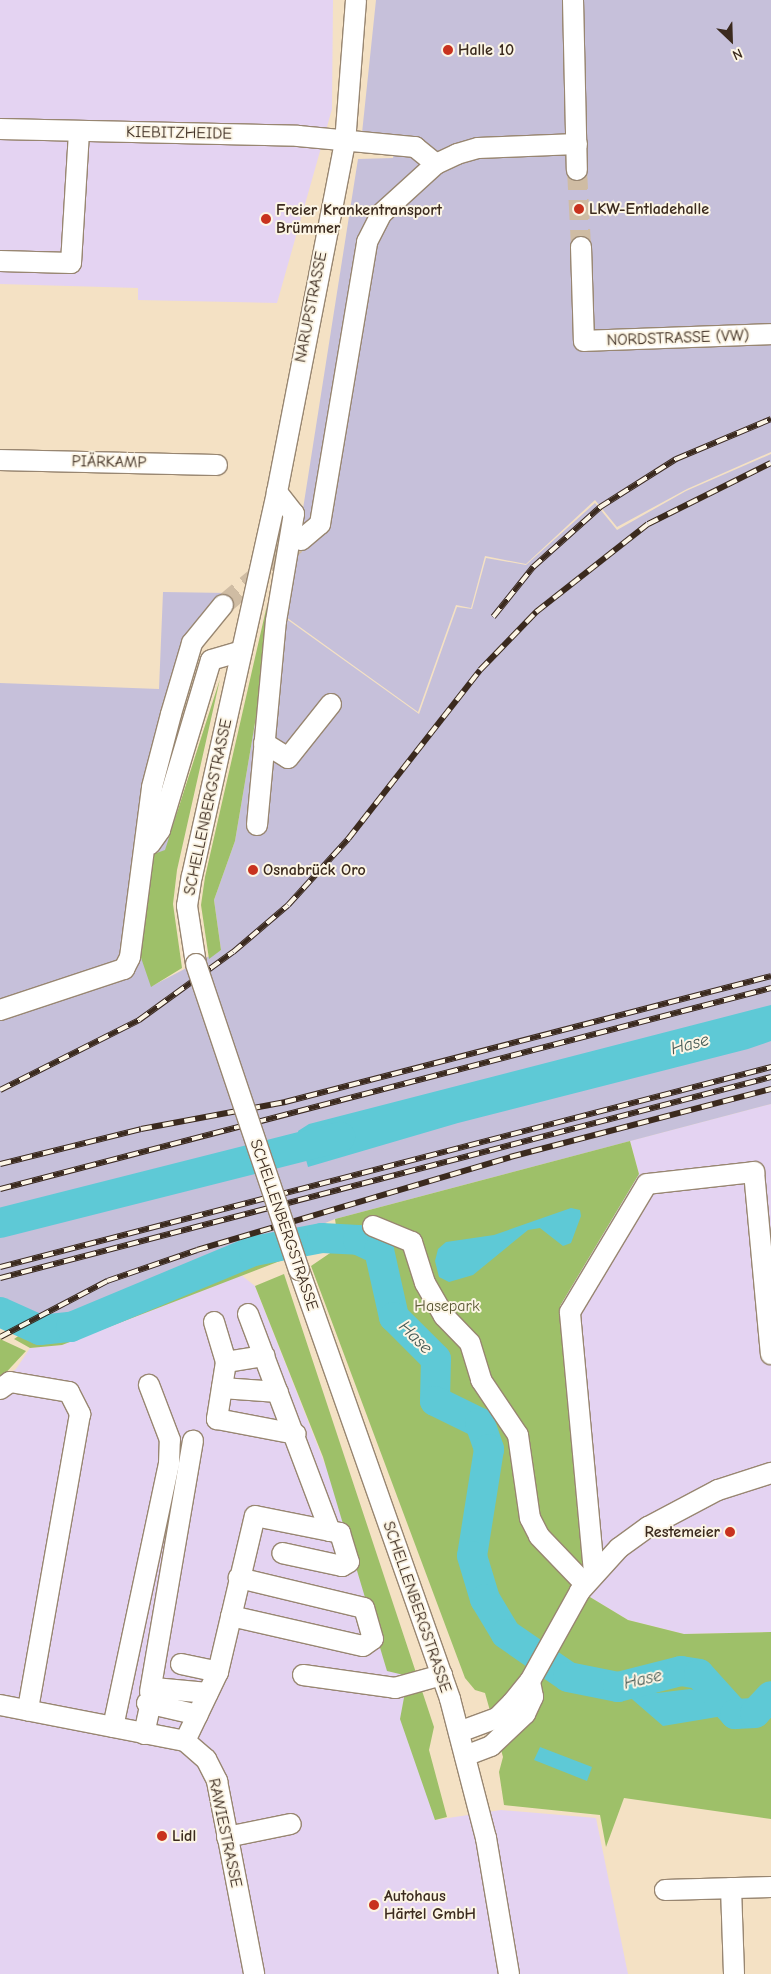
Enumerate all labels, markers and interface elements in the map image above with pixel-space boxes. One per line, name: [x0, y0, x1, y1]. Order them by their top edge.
north arrow: [706, 15, 756, 65]
place label: Halle 10: [458, 40, 514, 60]
marker: Halle 10: [442, 44, 454, 56]
text: N: [730, 45, 745, 64]
street label: KIEBITZHEIDE: [126, 122, 232, 144]
place label: LKW-Entladehalle: [589, 199, 709, 219]
place label: Freier Krankentransport Brümmer: [276, 200, 442, 238]
marker: LKW-Entladehalle: [573, 203, 585, 215]
marker: Freier Krankentransport Brümmer: [260, 213, 272, 225]
street label: NARUPSTRASSE: [291, 250, 331, 364]
street label: NORDSTRASSE (VW): [606, 326, 750, 350]
street label: PIÄRKAMP: [71, 452, 147, 472]
street label: SCHELLENBERGSTRASSE: [180, 717, 236, 897]
place label: Osnabrück Oro: [263, 860, 366, 880]
marker: Osnabrück Oro: [247, 864, 259, 876]
water label: Hase: [668, 1030, 712, 1060]
street label: SCHELLENBERGSTRASSE: [246, 1137, 322, 1313]
park label: Hasepark: [414, 1296, 480, 1316]
water label: Hase: [394, 1317, 436, 1359]
street label: SCHELLENBERGSTRASSE: [379, 1519, 455, 1695]
place label: Restemeier: [645, 1522, 720, 1542]
marker: Restemeier: [724, 1526, 736, 1538]
water label: Hase: [622, 1665, 664, 1695]
street label: RAWIESTRASSE: [204, 1777, 246, 1889]
place label: Lidl: [172, 1826, 196, 1846]
marker: Lidl: [156, 1830, 168, 1842]
place label: Autohaus Härtel GmbH: [384, 1886, 476, 1924]
marker: Autohaus Härtel GmbH: [368, 1899, 380, 1911]

